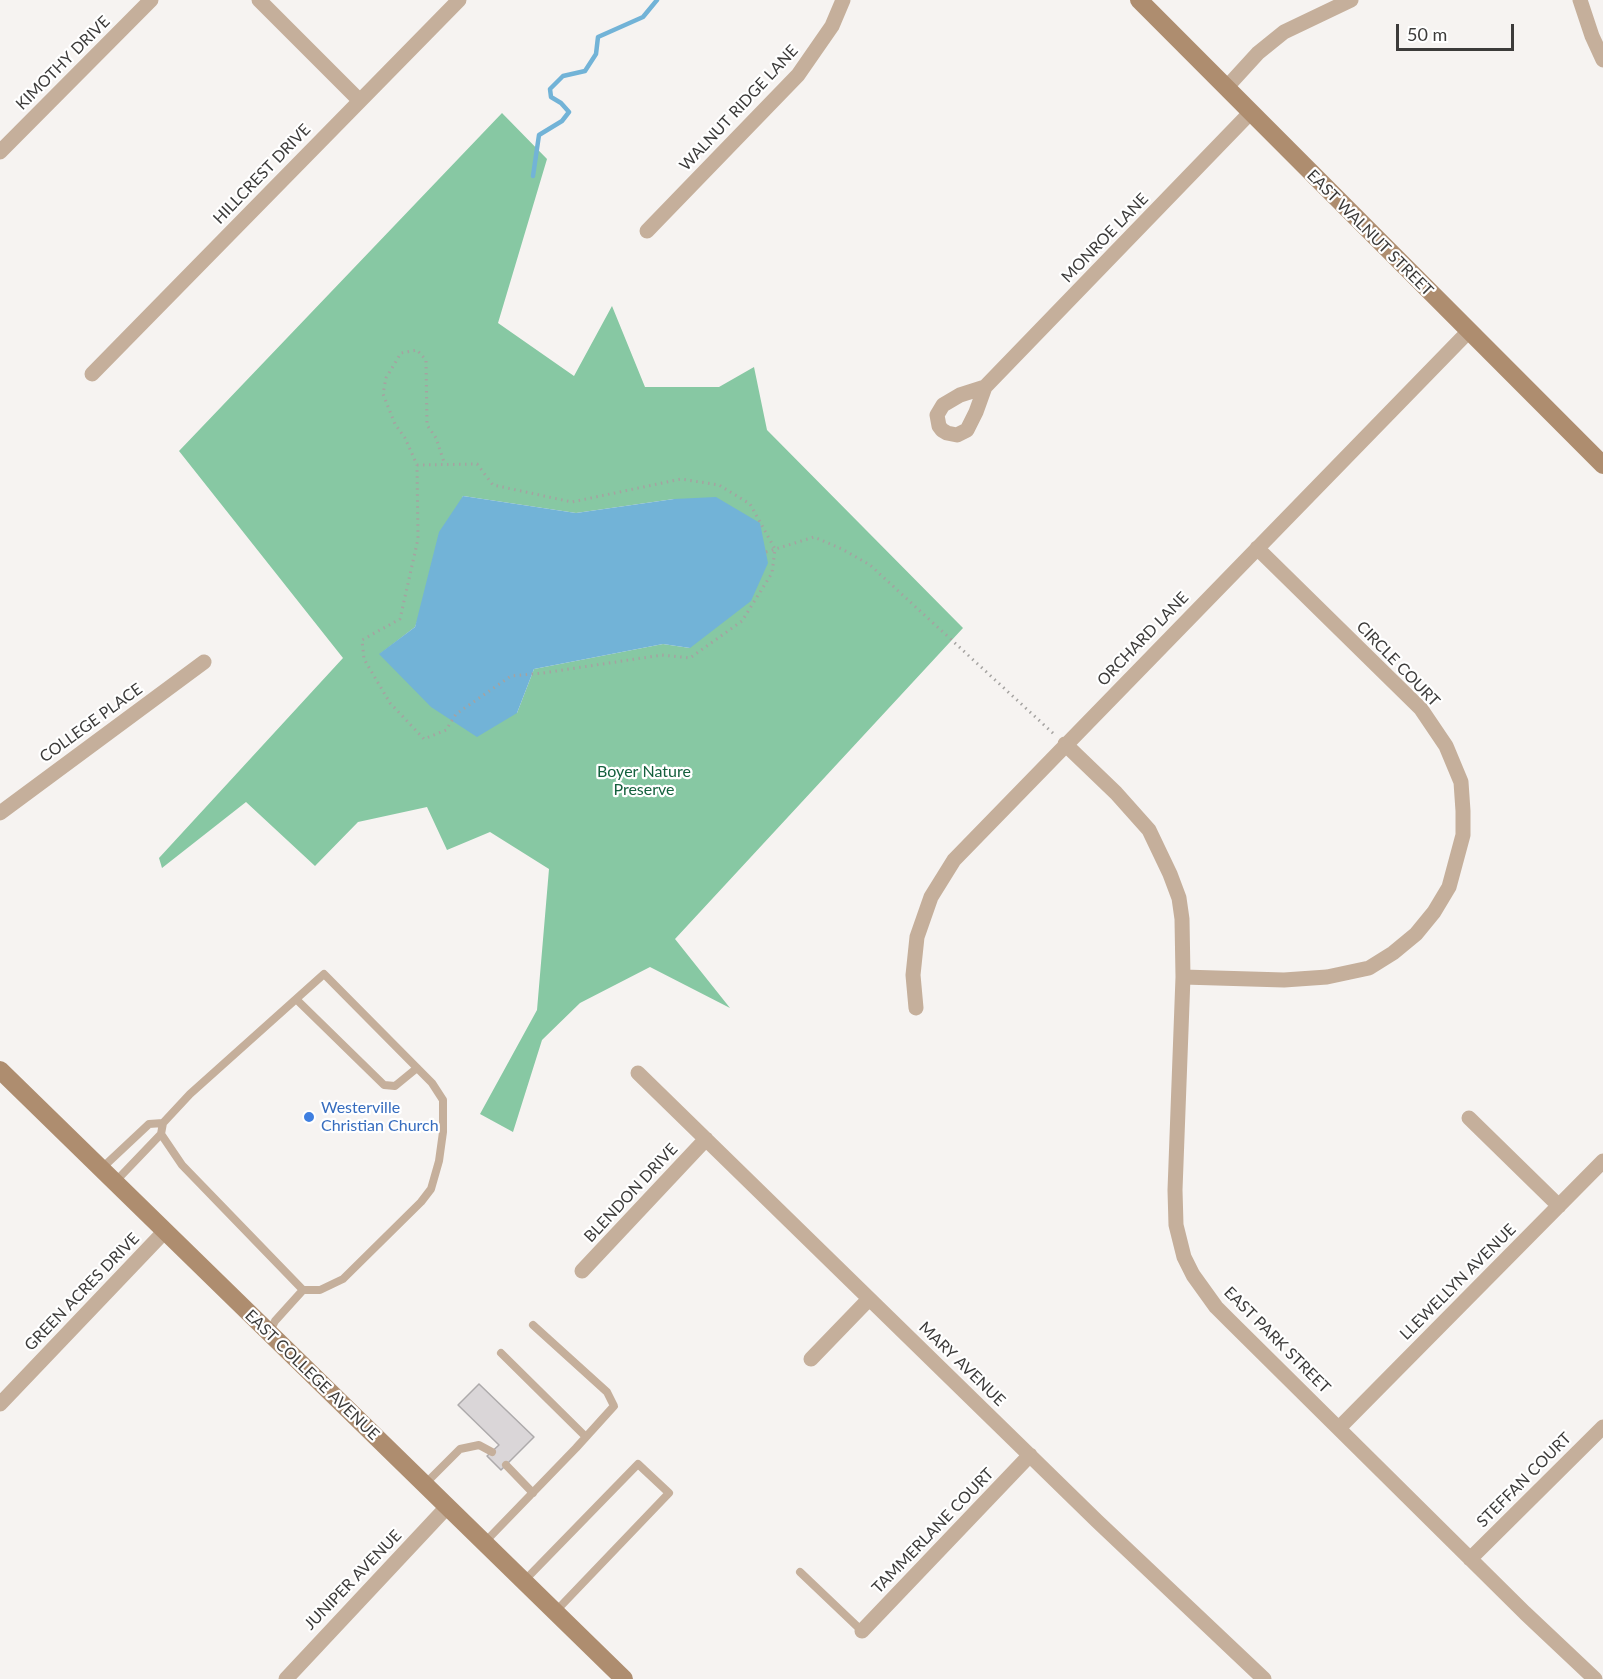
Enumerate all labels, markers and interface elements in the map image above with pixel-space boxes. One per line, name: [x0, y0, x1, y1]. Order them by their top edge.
street label: KIMOTHY DRIVE: [12, 12, 114, 114]
scale bar: [1399, 12, 1518, 50]
text: 50 m: [1407, 23, 1447, 45]
street label: WALNUT RIDGE LANE: [676, 41, 802, 175]
street label: HILLCREST DRIVE: [209, 120, 315, 228]
street label: EAST WALNUT STREET: [1303, 166, 1437, 300]
street label: MONROE LANE: [1058, 189, 1152, 287]
street label: ORCHARD LANE: [1093, 588, 1193, 690]
street label: CIRCLE COURT: [1352, 617, 1444, 711]
street label: COLLEGE PLACE: [36, 679, 146, 767]
park label: Boyer Nature Preserve: [597, 762, 691, 800]
place label: Westerville Christian Church: [321, 1098, 439, 1136]
marker: Westerville Christian Church: [302, 1110, 316, 1124]
street label: BLENDON DRIVE: [580, 1140, 682, 1246]
street label: LLEWELLYN AVENUE: [1396, 1220, 1520, 1344]
street label: GREEN ACRES DRIVE: [21, 1229, 143, 1355]
street label: EAST PARK STREET: [1220, 1283, 1334, 1397]
street label: EAST COLLEGE AVENUE: [241, 1306, 383, 1444]
street label: MARY AVENUE: [915, 1318, 1009, 1410]
street label: STEFFAN COURT: [1473, 1429, 1575, 1531]
street label: TAMMERLANE COURT: [868, 1464, 998, 1598]
street label: JUNIPER AVENUE: [300, 1526, 406, 1634]

